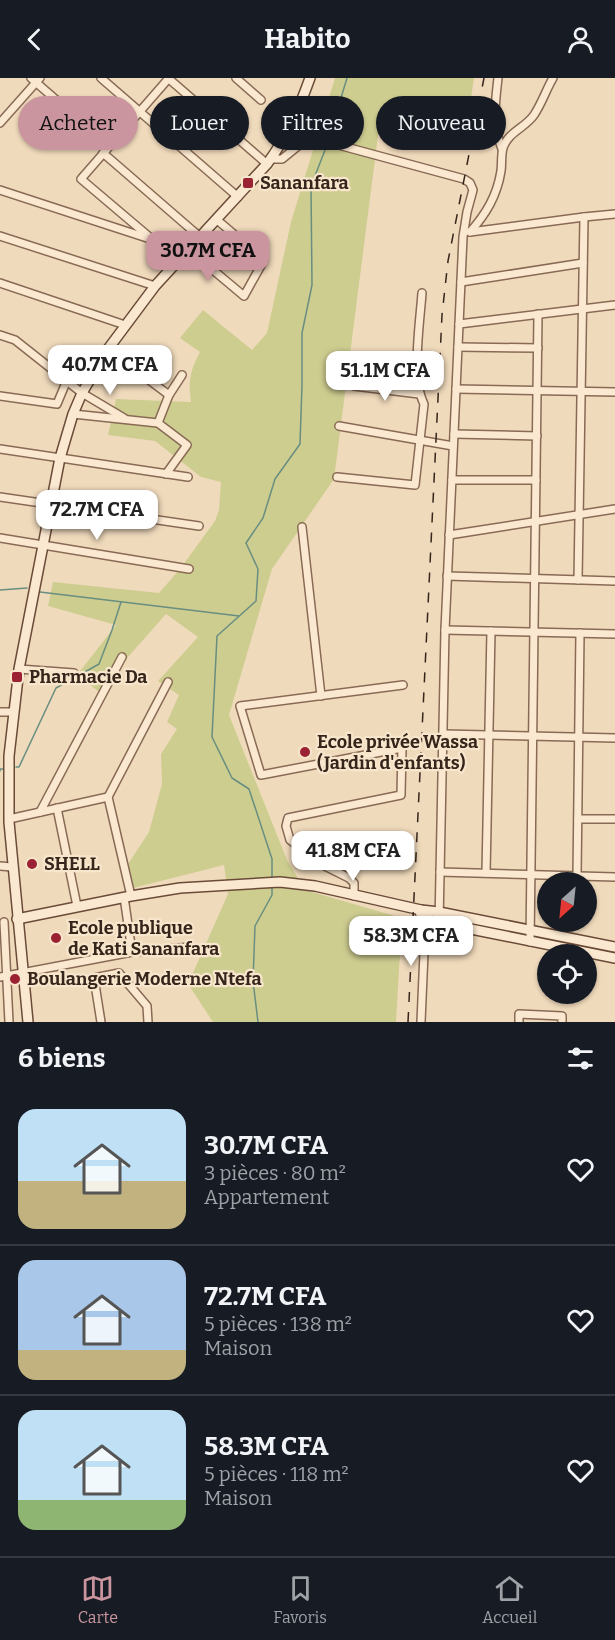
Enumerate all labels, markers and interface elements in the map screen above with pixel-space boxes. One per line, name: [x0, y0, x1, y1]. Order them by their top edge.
icon: back: [18, 23, 51, 56]
text: Habito: [264, 23, 351, 55]
icon: person: [564, 23, 597, 56]
chip: Acheter: [18, 96, 138, 150]
chip: Louer: [150, 96, 249, 150]
chip: Filtres: [261, 96, 364, 150]
chip: Nouveau: [376, 96, 506, 150]
place label: Sananfara: [260, 172, 349, 194]
marker: Sananfara: [241, 176, 255, 190]
pin: 30.7M CFA: [139, 231, 277, 282]
text: 30.7M CFA: [160, 238, 256, 262]
pin: 40.7M CFA: [41, 345, 179, 396]
pin: 51.1M CFA: [316, 351, 454, 402]
text: 40.7M CFA: [62, 352, 158, 376]
text: 51.1M CFA: [340, 358, 430, 382]
pin: 72.7M CFA: [28, 490, 166, 541]
text: 72.7M CFA: [50, 497, 144, 521]
place label: Pharmacie Da: [29, 666, 147, 688]
marker: Pharmacie Da: [10, 670, 24, 684]
place label: Ecole privée Wassa (Jardin d'enfants): [317, 731, 478, 774]
marker: Ecole privée Wassa (Jardin d'enfants): [298, 745, 312, 759]
pin: 41.8M CFA: [284, 831, 422, 882]
text: 41.8M CFA: [305, 838, 401, 862]
place label: SHELL: [44, 853, 100, 875]
marker: SHELL: [25, 857, 39, 871]
north arrow: [537, 872, 597, 932]
map controls: [537, 872, 597, 1004]
pin: 58.3M CFA: [342, 916, 480, 967]
place label: Ecole publique de Kati Sananfara: [68, 917, 219, 960]
text: 58.3M CFA: [363, 923, 459, 947]
marker: Ecole publique de Kati Sananfara: [49, 931, 63, 945]
button: locate: [537, 944, 597, 1004]
place label: Boulangerie Moderne Ntefa: [27, 968, 262, 990]
marker: Boulangerie Moderne Ntefa: [8, 972, 22, 986]
icon: filters: [564, 1042, 597, 1075]
text: 6 biens: [18, 1043, 105, 1074]
text: 30.7M CFA: [204, 1130, 328, 1161]
icon: home: [66, 1133, 138, 1205]
icon: heart: [564, 1153, 597, 1186]
text: 3 pièces · 80 m²: [204, 1161, 346, 1185]
text: Appartement: [204, 1185, 329, 1209]
text: 72.7M CFA: [204, 1281, 326, 1312]
icon: home: [66, 1284, 138, 1356]
icon: heart: [564, 1304, 597, 1337]
text: 5 pièces · 138 m²: [204, 1312, 352, 1336]
text: Maison: [204, 1336, 272, 1360]
text: 58.3M CFA: [204, 1431, 329, 1462]
icon: home: [66, 1434, 138, 1506]
icon: heart: [564, 1454, 597, 1487]
text: 5 pièces · 118 m²: [204, 1462, 349, 1486]
text: Maison: [204, 1486, 272, 1510]
tab: Carte: [78, 1572, 118, 1627]
tab: Favoris: [273, 1572, 327, 1627]
tab: Accueil: [482, 1572, 537, 1627]

